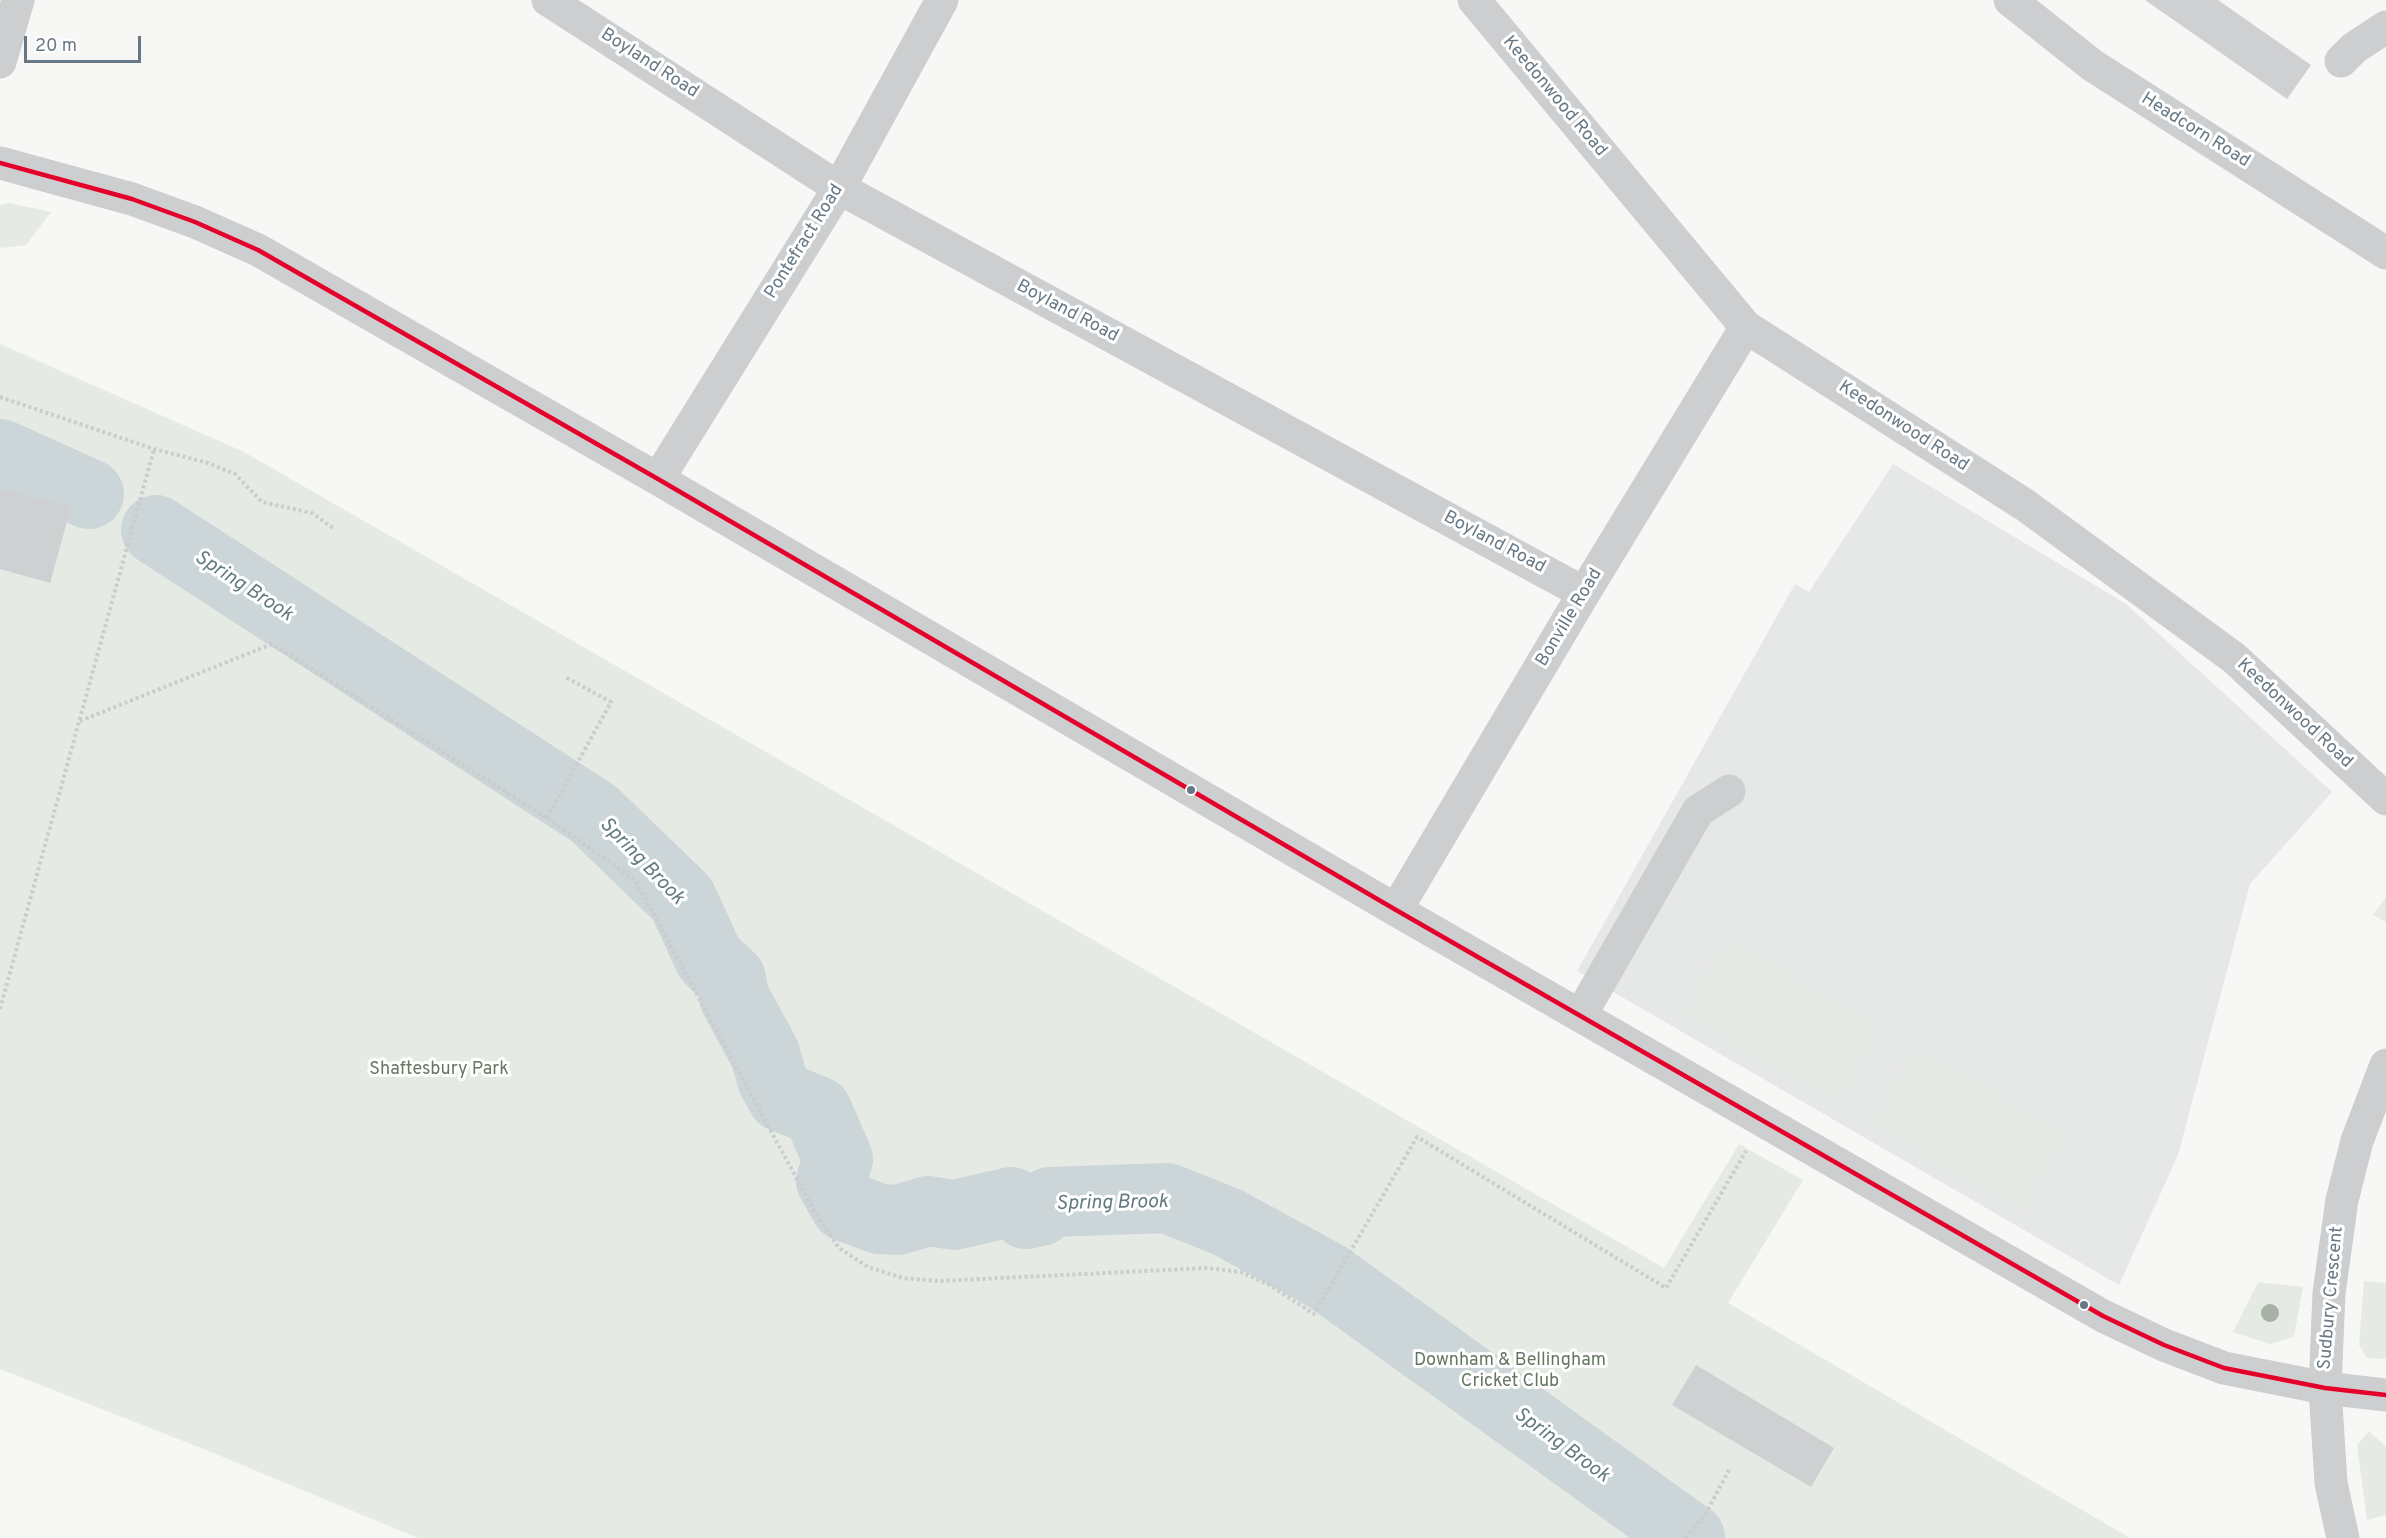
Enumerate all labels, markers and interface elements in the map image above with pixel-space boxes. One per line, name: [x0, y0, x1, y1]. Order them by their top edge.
scale bar: [27, 24, 144, 62]
street label: Boyland Road: [596, 24, 702, 104]
street label: Keedonwood Road: [1497, 32, 1611, 162]
text: 20 m: [35, 35, 77, 58]
street label: Headcorn Road: [2137, 89, 2253, 173]
street label: Pontefract Road: [761, 181, 849, 303]
street label: Boyland Road: [1012, 276, 1122, 348]
street label: Keedonwood Road: [1834, 377, 1972, 477]
street label: Boyland Road: [1439, 507, 1549, 579]
water label: Spring Brook: [189, 546, 297, 628]
street label: Bonville Road: [1532, 565, 1608, 671]
street label: Keedonwood Road: [2231, 655, 2357, 773]
unlabelled marker: [1185, 784, 1197, 796]
water label: Spring Brook: [593, 813, 689, 911]
park label: Shaftesbury Park: [369, 1059, 509, 1081]
water label: Spring Brook: [1056, 1191, 1168, 1217]
street label: Sudbury Crescent: [2315, 1225, 2349, 1371]
unlabelled marker: [2078, 1299, 2090, 1311]
park label: Downham & Bellingham Cricket Club: [1414, 1350, 1606, 1392]
water label: Spring Brook: [1509, 1403, 1613, 1489]

